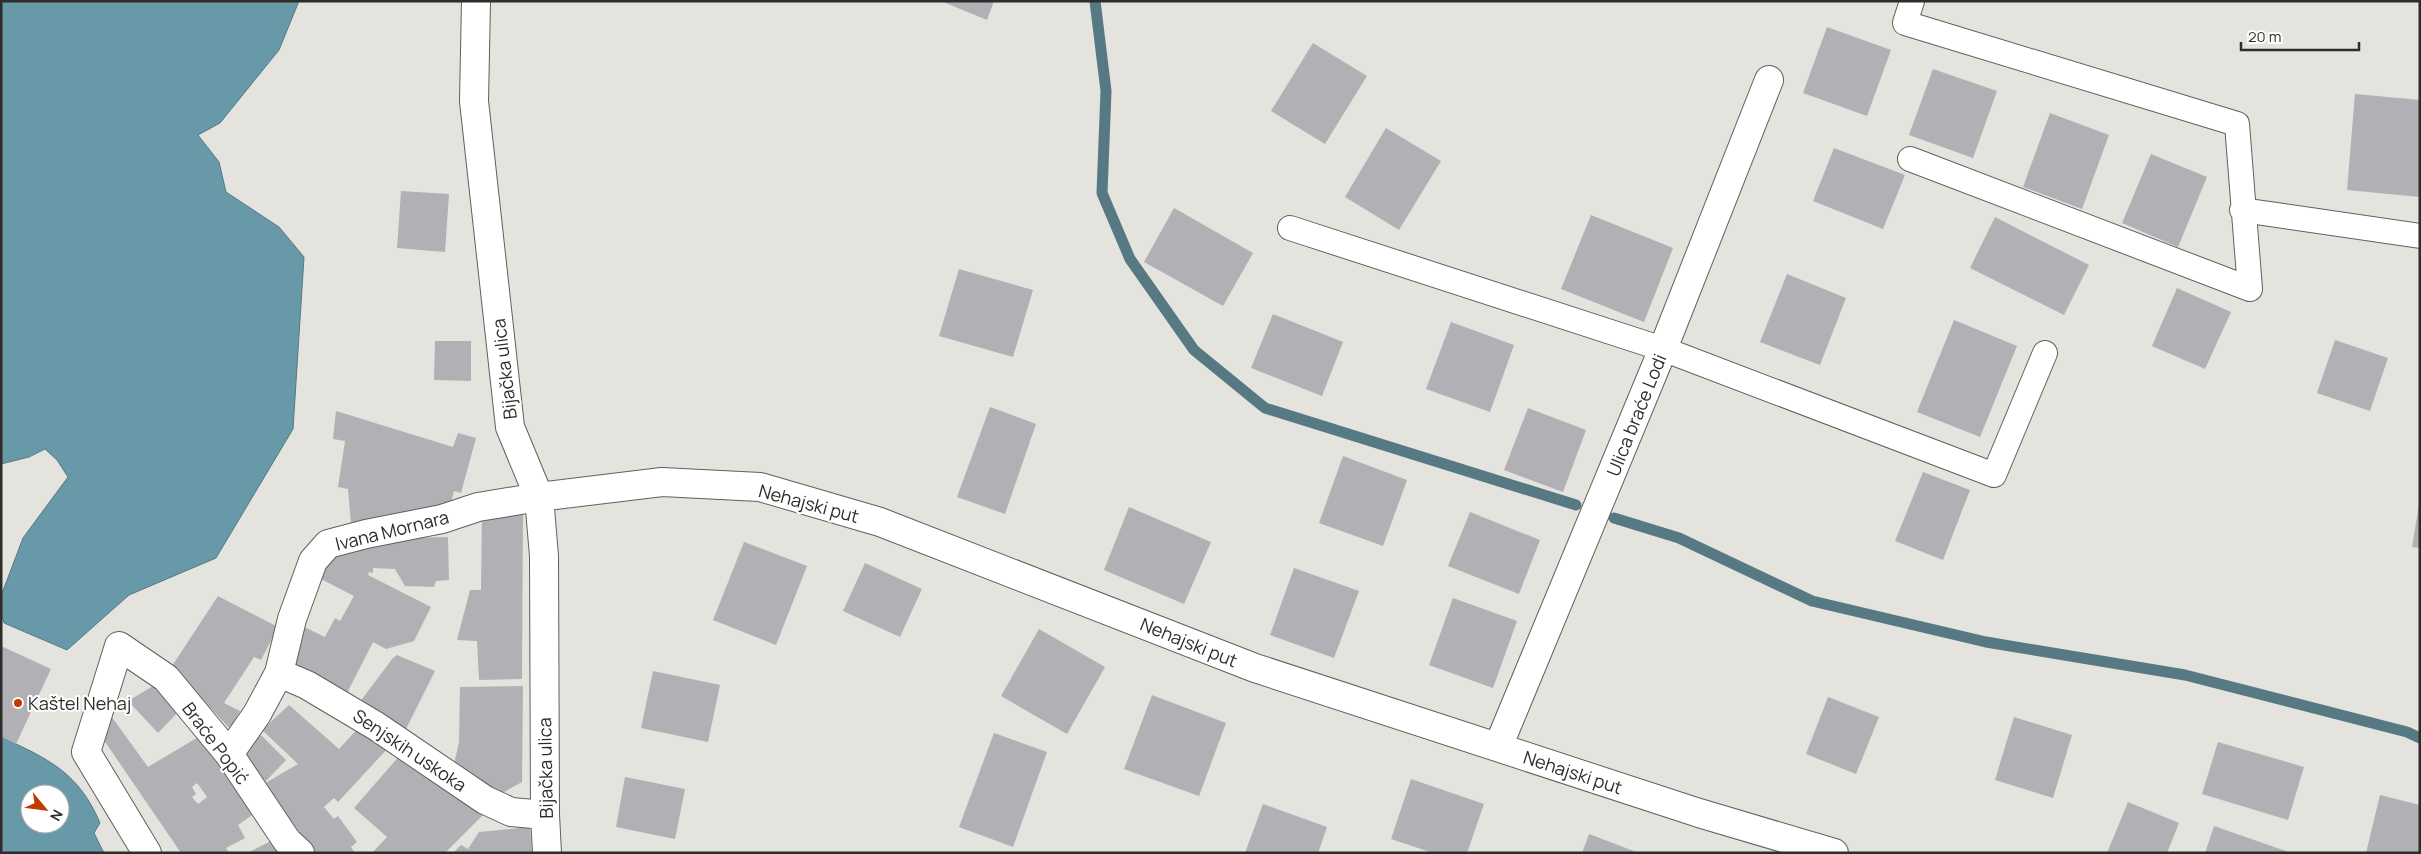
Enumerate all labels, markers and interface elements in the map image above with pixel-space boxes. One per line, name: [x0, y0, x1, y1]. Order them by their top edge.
scale bar: [2241, 20, 2358, 52]
text: 20 m: [2248, 26, 2281, 47]
street label: Bijačka ulica: [486, 317, 522, 421]
street label: Ulica braće Lodi: [1601, 350, 1671, 480]
street label: Nehajski put: [756, 478, 862, 528]
street label: Ivana Mornara: [333, 504, 451, 556]
street label: Nehajski put: [1137, 612, 1241, 672]
place label: Kaštel Nehaj: [28, 691, 131, 715]
marker: Kaštel Nehaj: [12, 697, 24, 709]
street label: Braće Popić: [177, 697, 255, 789]
street label: Senjskih uskoka: [349, 703, 471, 797]
street label: Bijačka ulica: [532, 717, 558, 819]
street label: Nehajski put: [1520, 745, 1626, 799]
north arrow: [20, 784, 70, 834]
text: N: [46, 807, 68, 825]

